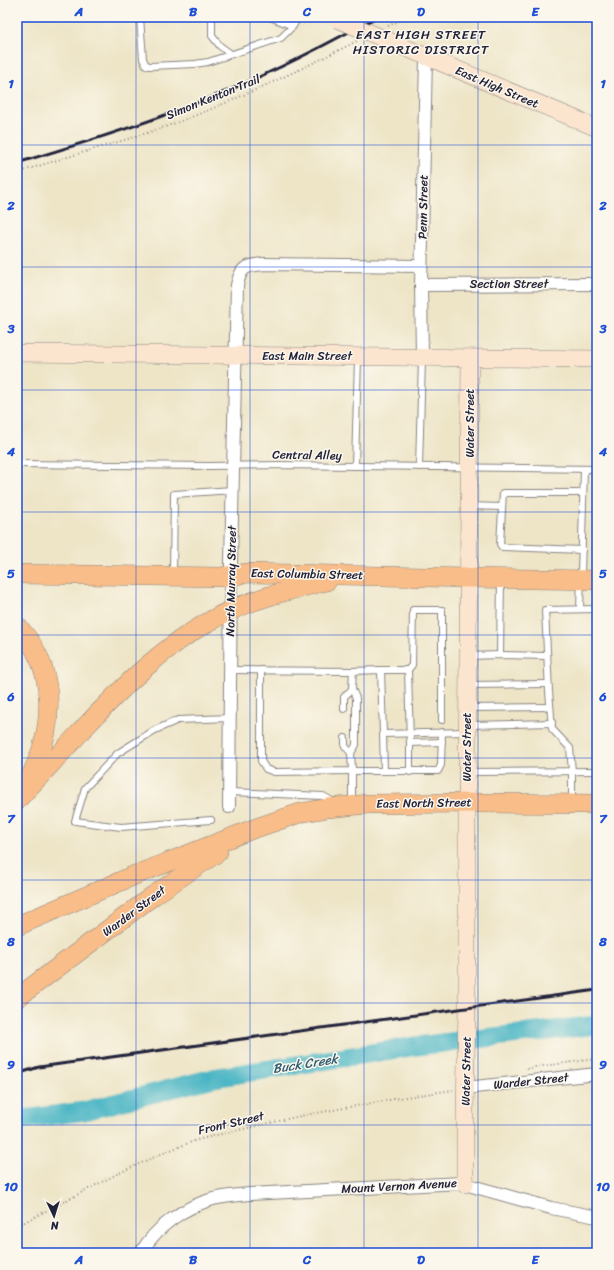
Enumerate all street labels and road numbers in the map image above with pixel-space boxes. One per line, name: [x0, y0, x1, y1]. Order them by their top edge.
street label: East High Street: [452, 59, 542, 115]
street label: Simon Kenton Trail: [163, 68, 264, 126]
street label: Penn Street: [411, 175, 435, 239]
street label: Section Street: [470, 273, 550, 295]
street label: East Main Street: [262, 345, 353, 367]
street label: Water Street: [459, 388, 481, 458]
street label: Central Alley: [272, 443, 343, 467]
street label: North Murray Street: [219, 524, 243, 637]
street label: East Columbia Street: [251, 562, 363, 586]
street label: Water Street: [456, 712, 478, 782]
street label: East North Street: [376, 791, 472, 815]
street label: Warder Street: [97, 879, 172, 942]
street label: Water Street: [454, 1036, 478, 1106]
street label: Warder Street: [492, 1066, 571, 1096]
street label: Front Street: [196, 1105, 267, 1141]
street label: Mount Vernon Avenue: [341, 1172, 457, 1200]

